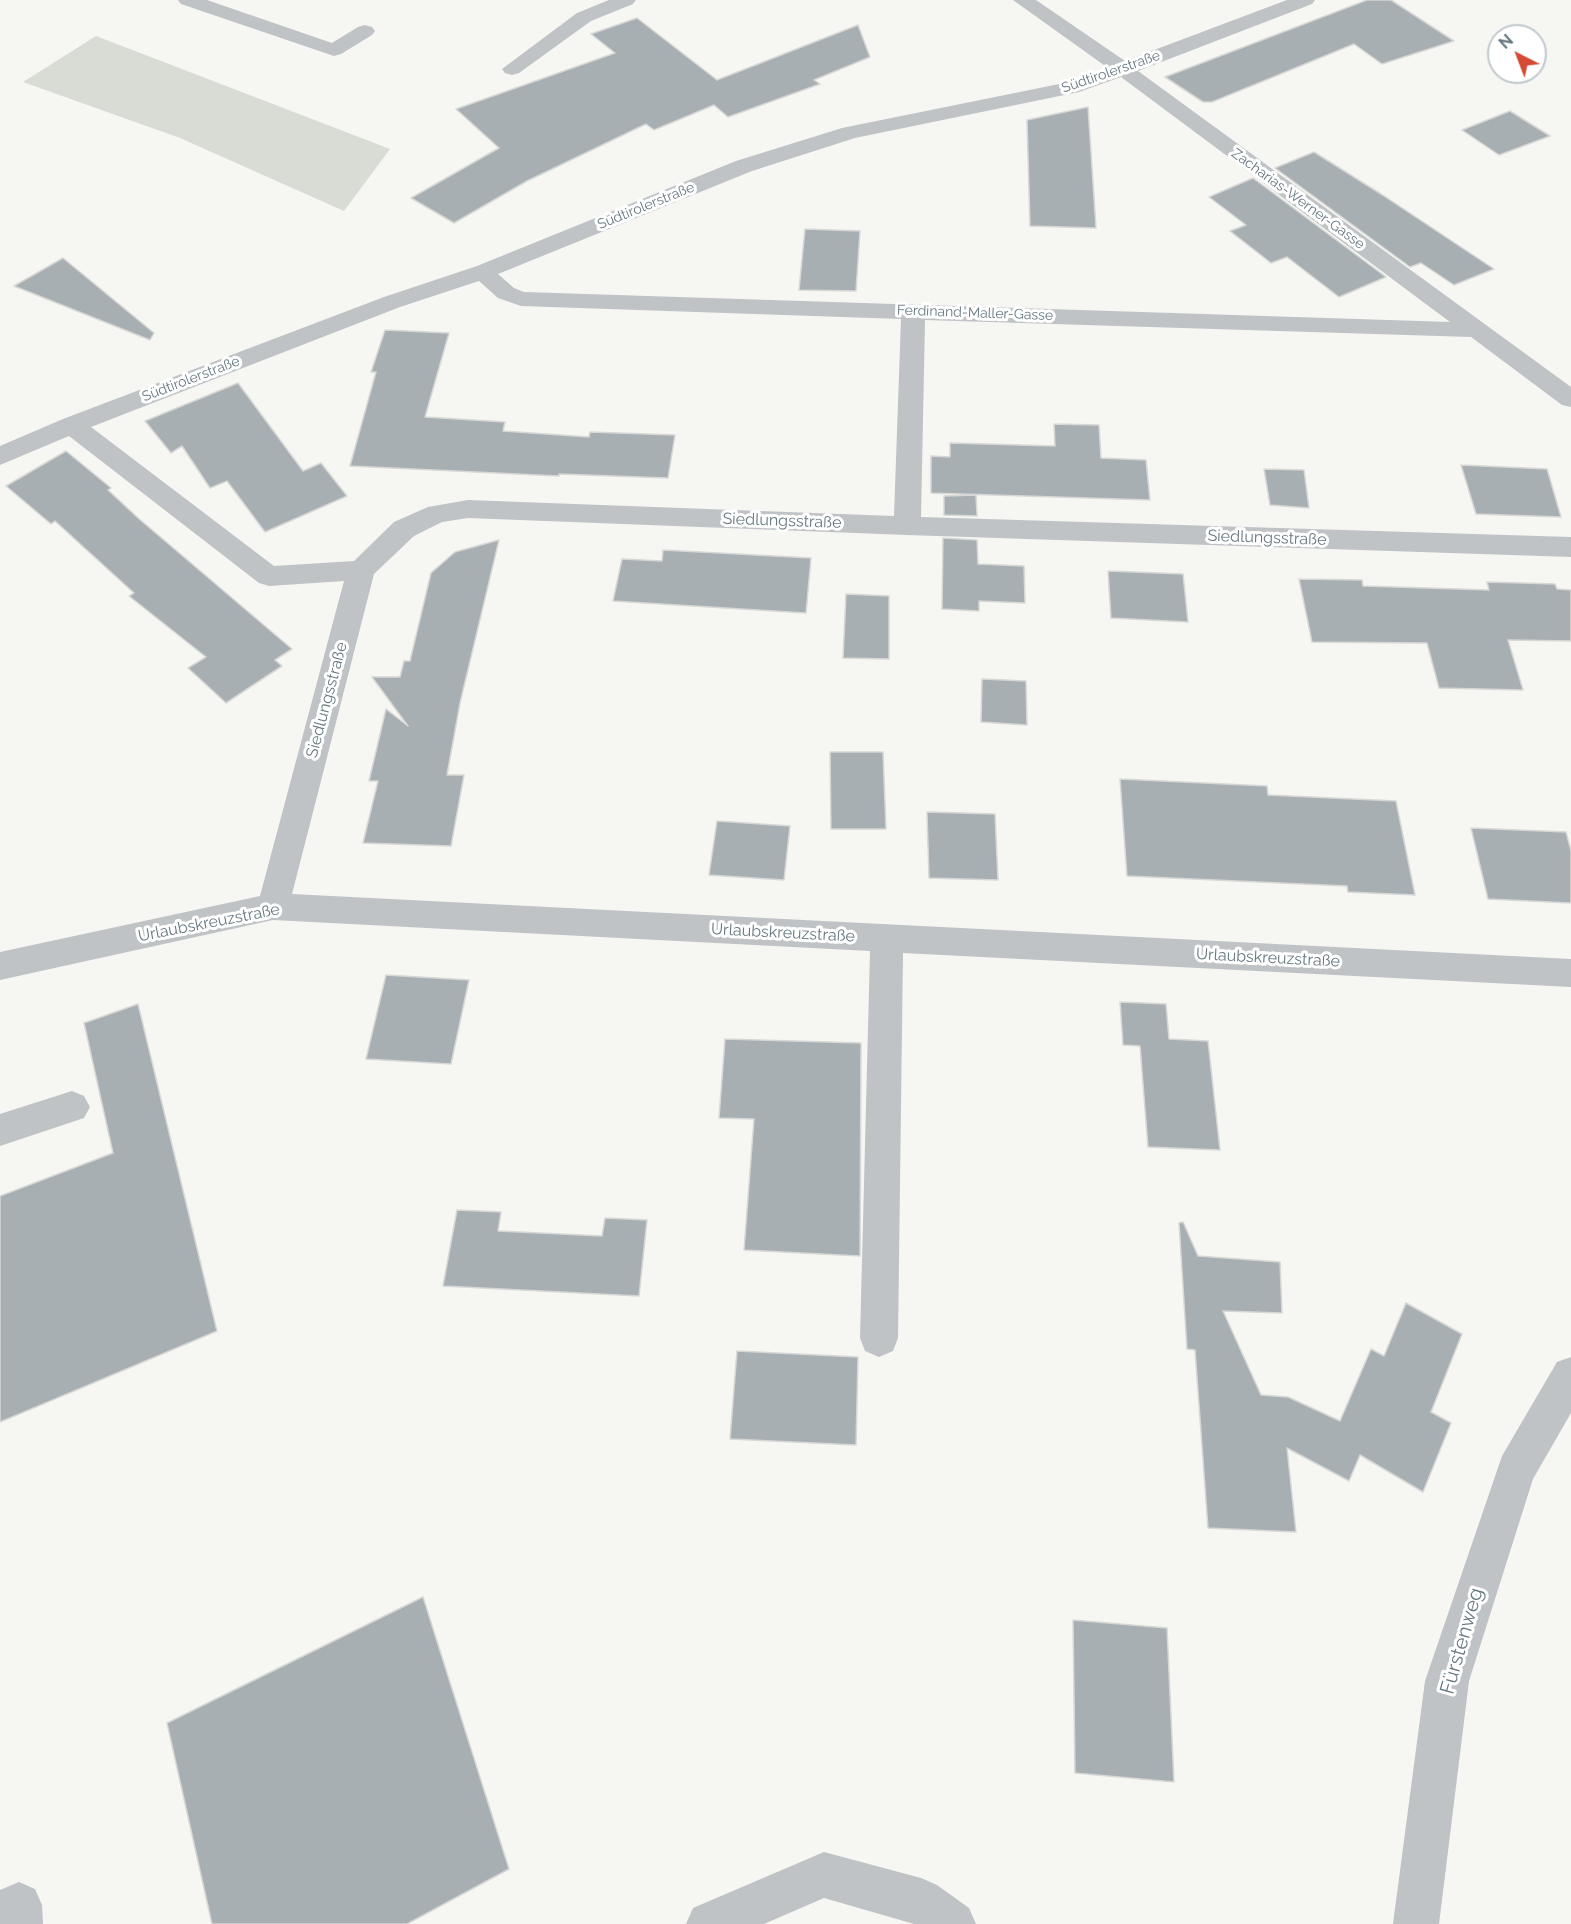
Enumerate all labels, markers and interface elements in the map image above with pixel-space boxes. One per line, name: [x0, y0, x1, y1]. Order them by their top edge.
north arrow: [1487, 24, 1547, 84]
text: N: [1495, 31, 1517, 53]
street label: Südtirolerstraße: [1060, 47, 1162, 97]
street label: Zacharias-Werner-Gasse: [1228, 145, 1368, 253]
street label: Südtirolerstraße: [595, 179, 697, 233]
street label: Ferdinand-Maller-Gasse: [897, 302, 1053, 324]
street label: Südtirolerstraße: [140, 353, 242, 405]
street label: Siedlungsstraße: [722, 509, 842, 533]
street label: Siedlungsstraße: [1207, 526, 1327, 550]
street label: Siedlungsstraße: [302, 640, 352, 760]
street label: Urlaubskreuzstraße: [136, 900, 282, 946]
street label: Urlaubskreuzstraße: [711, 920, 855, 946]
street label: Urlaubskreuzstraße: [1196, 945, 1340, 971]
street label: Fürstenweg: [1435, 1585, 1489, 1697]

